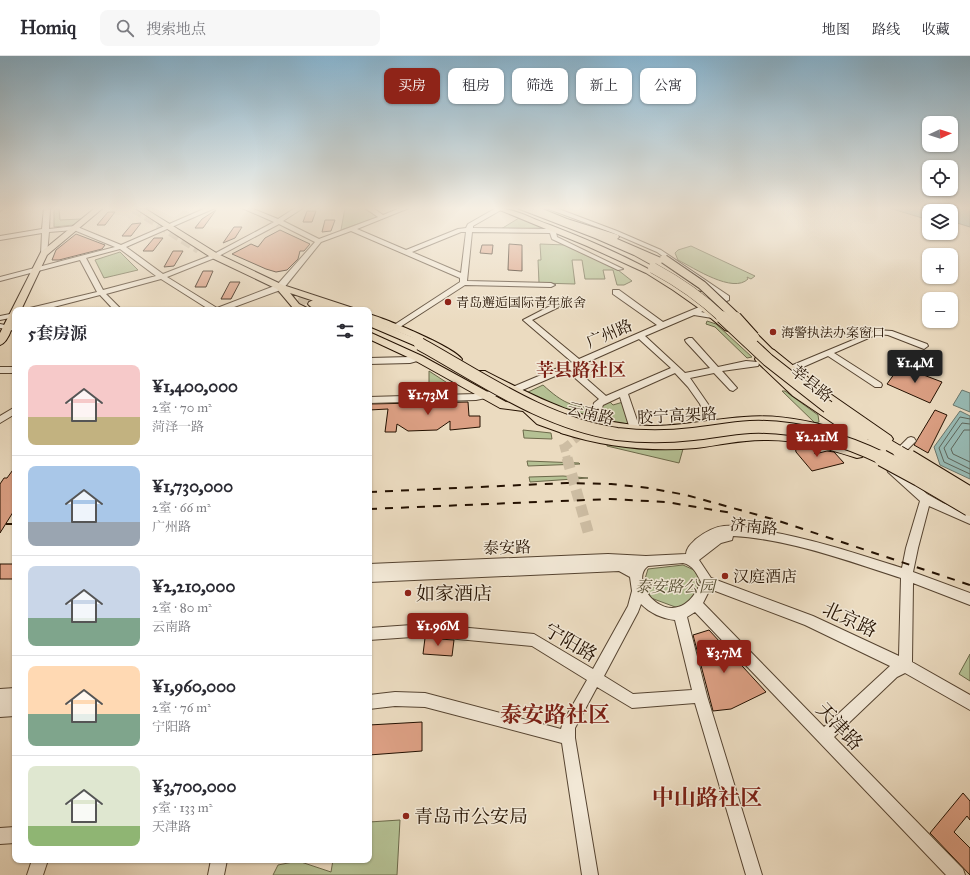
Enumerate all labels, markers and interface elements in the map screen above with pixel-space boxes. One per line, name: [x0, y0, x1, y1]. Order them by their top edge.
search box: [100, 10, 380, 46]
text: Homiq: [20, 16, 76, 39]
icon: search: [114, 17, 136, 39]
text: 搜索地点: [146, 20, 206, 38]
text: 地图: [822, 21, 850, 38]
text: 路线: [872, 21, 900, 38]
text: 收藏: [922, 21, 950, 38]
chip: 买房: [384, 68, 440, 104]
chip: 租房: [448, 68, 504, 104]
chip: 筛选: [512, 68, 568, 104]
chip: 新上: [576, 68, 632, 104]
chip: 公寓: [640, 68, 696, 104]
north arrow: [922, 116, 958, 152]
map controls: [922, 116, 958, 328]
button: locate: [922, 160, 958, 196]
button: layers: [922, 204, 958, 240]
button: +: [922, 248, 958, 284]
button: −: [922, 292, 958, 328]
place label: 青岛邂逅国际青年旅舍: [456, 295, 586, 311]
marker: 青岛邂逅国际青年旅舍: [443, 297, 453, 307]
street label: 广州路: [583, 315, 635, 352]
icon: filters: [334, 320, 356, 342]
text: 5套房源: [28, 323, 87, 344]
place label: 海警执法办案窗口: [781, 325, 885, 341]
marker: 海警执法办案窗口: [768, 327, 778, 337]
pin: ¥1.4M: [887, 350, 943, 384]
text: ¥1.4M: [896, 355, 934, 371]
district label: 莘县路社区: [536, 359, 626, 381]
street label: 莘县路: [787, 361, 836, 406]
text: ¥1,400,000: [152, 376, 238, 397]
icon: home: [60, 381, 108, 429]
pin: ¥1.73M: [395, 382, 461, 416]
text: ¥1.73M: [407, 387, 449, 403]
street label: 云南路: [565, 398, 616, 429]
text: 2室 · 70 m²: [152, 400, 212, 416]
street label: 胶宁高架路: [637, 404, 717, 427]
text: 菏泽一路: [152, 419, 204, 435]
pin: ¥2.21M: [784, 424, 850, 458]
text: ¥2.21M: [796, 429, 838, 445]
text: ¥1,730,000: [152, 476, 233, 497]
icon: home: [60, 482, 108, 530]
text: 2室 · 66 m²: [152, 500, 211, 516]
street label: 济南路: [729, 515, 779, 538]
text: 广州路: [152, 519, 191, 535]
street label: 泰安路: [483, 537, 531, 558]
place label: 汉庭酒店: [733, 567, 797, 586]
marker: 汉庭酒店: [720, 571, 730, 581]
text: ¥2,210,000: [152, 576, 235, 597]
park label: 泰安路公园: [635, 577, 718, 596]
icon: home: [60, 582, 108, 630]
place label: 如家酒店: [416, 582, 492, 605]
marker: 如家酒店: [403, 588, 413, 598]
street label: 北京路: [819, 597, 880, 642]
text: 2室 · 80 m²: [152, 600, 212, 616]
pin: ¥1.96M: [405, 613, 471, 647]
text: ¥1.96M: [416, 618, 460, 634]
street label: 宁阳路: [540, 618, 601, 667]
text: 云南路: [152, 619, 191, 635]
pin: ¥3.7M: [696, 640, 752, 674]
text: ¥3.7M: [706, 645, 742, 661]
text: ¥1,960,000: [152, 676, 236, 697]
icon: home: [60, 682, 108, 730]
street label: 天津路: [812, 698, 868, 755]
text: 2室 · 76 m²: [152, 700, 211, 716]
district label: 泰安路社区: [500, 701, 610, 728]
text: 宁阳路: [152, 719, 191, 735]
text: ¥3,700,000: [152, 776, 236, 797]
icon: home: [60, 782, 108, 830]
district label: 中山路社区: [652, 784, 762, 811]
text: 5室 · 133 m²: [152, 800, 213, 816]
place label: 青岛市公安局: [414, 805, 528, 828]
marker: 青岛市公安局: [401, 811, 411, 821]
text: 天津路: [152, 819, 191, 835]

